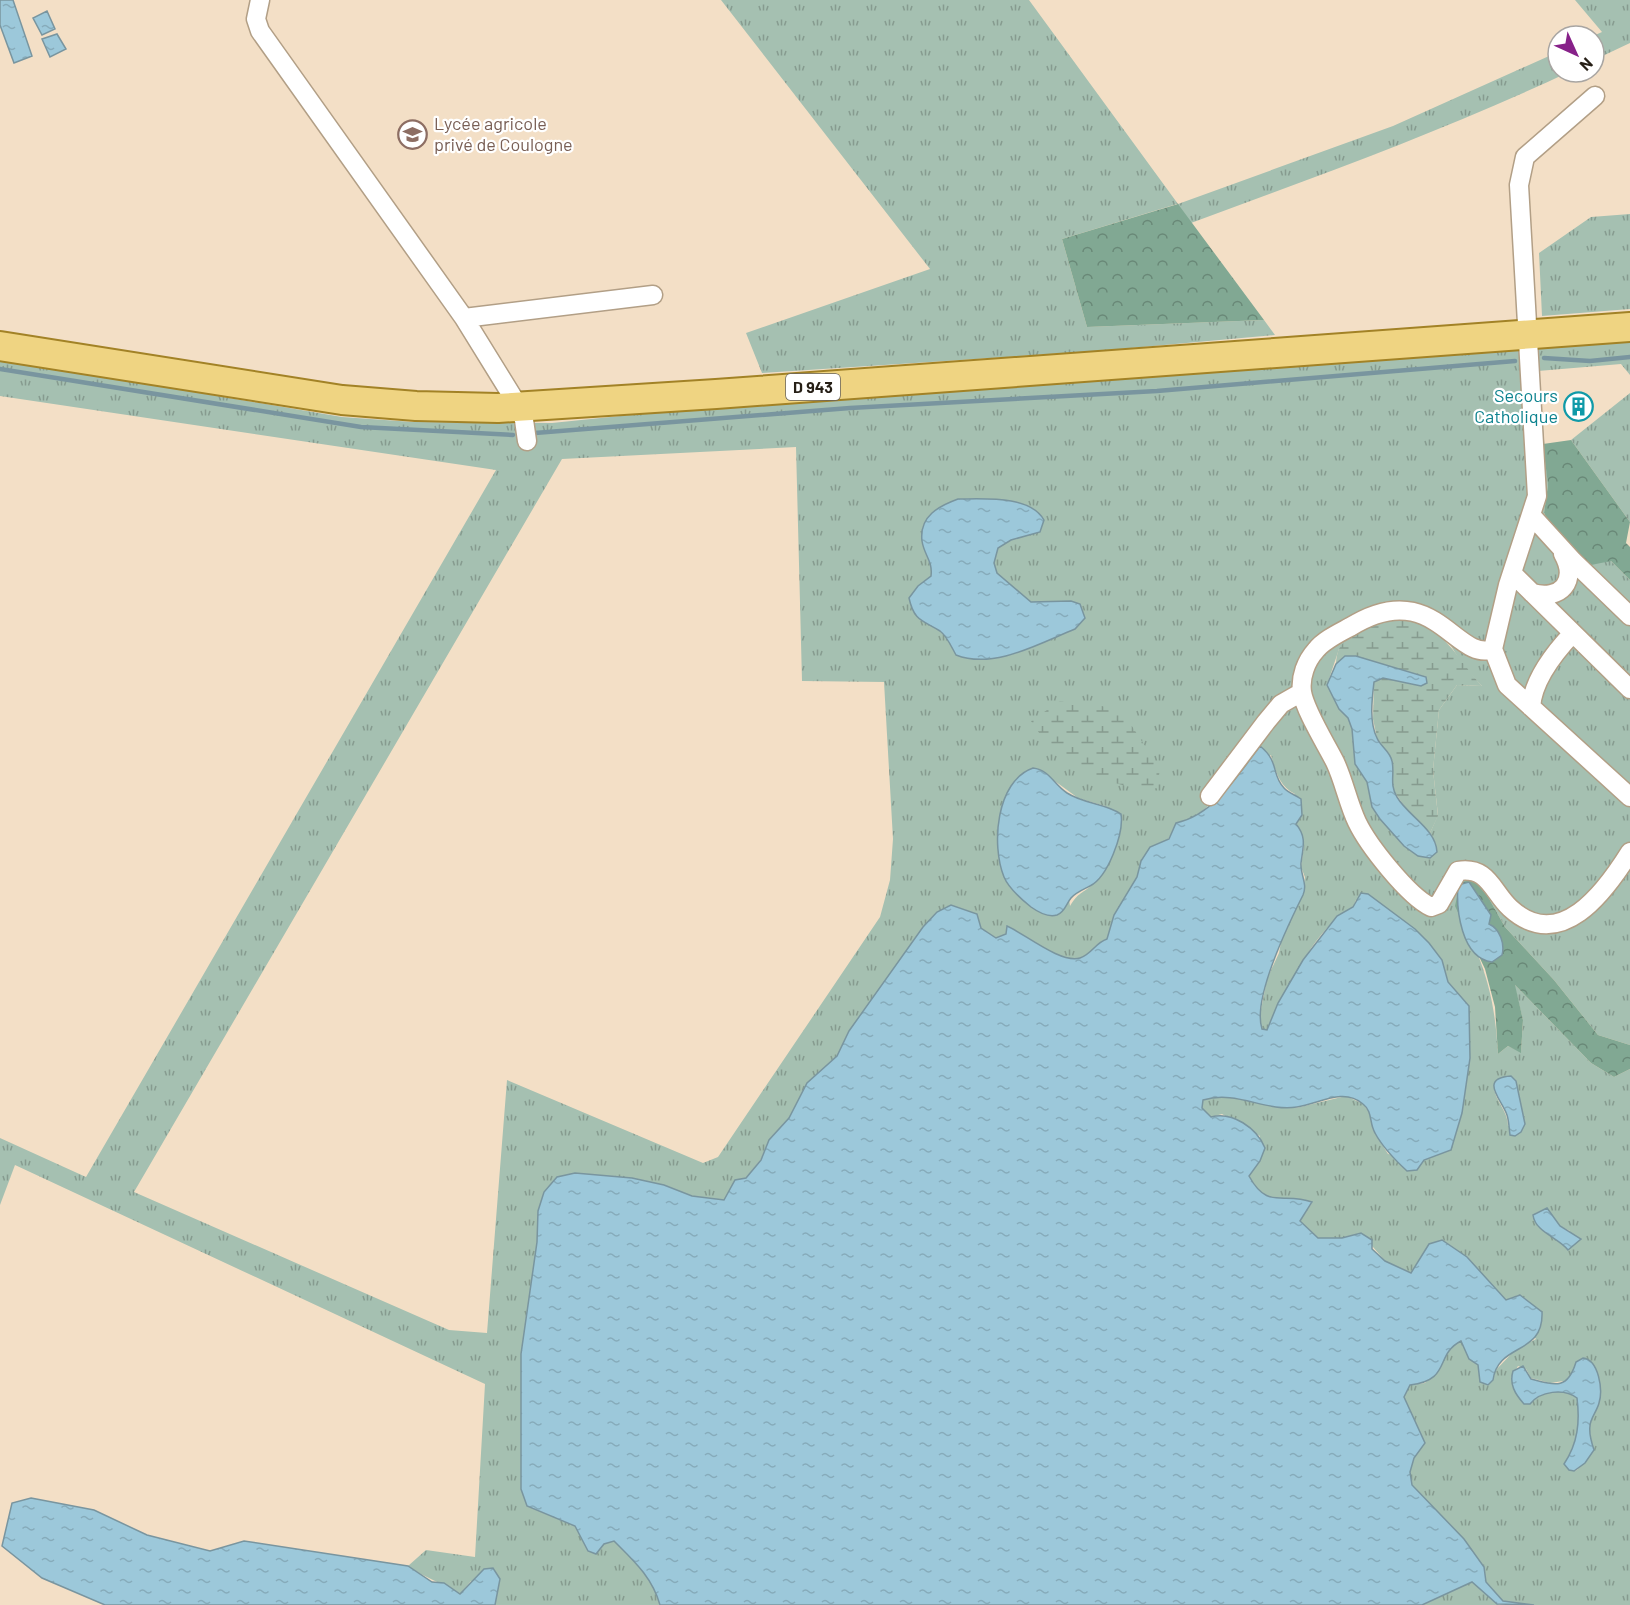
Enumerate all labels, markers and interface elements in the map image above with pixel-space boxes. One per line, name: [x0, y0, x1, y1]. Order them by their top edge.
north arrow: [1546, 24, 1606, 84]
text: N: [1576, 54, 1597, 75]
place label: Lycée agricole privé de Coulogne: [434, 112, 573, 155]
school or university icon: Lycée agricole privé de Coulogne: [397, 118, 429, 150]
road number: D 943: [786, 374, 840, 400]
place label: Secours Catholique: [1474, 384, 1558, 427]
building icon: Secours Catholique: [1563, 390, 1595, 422]

